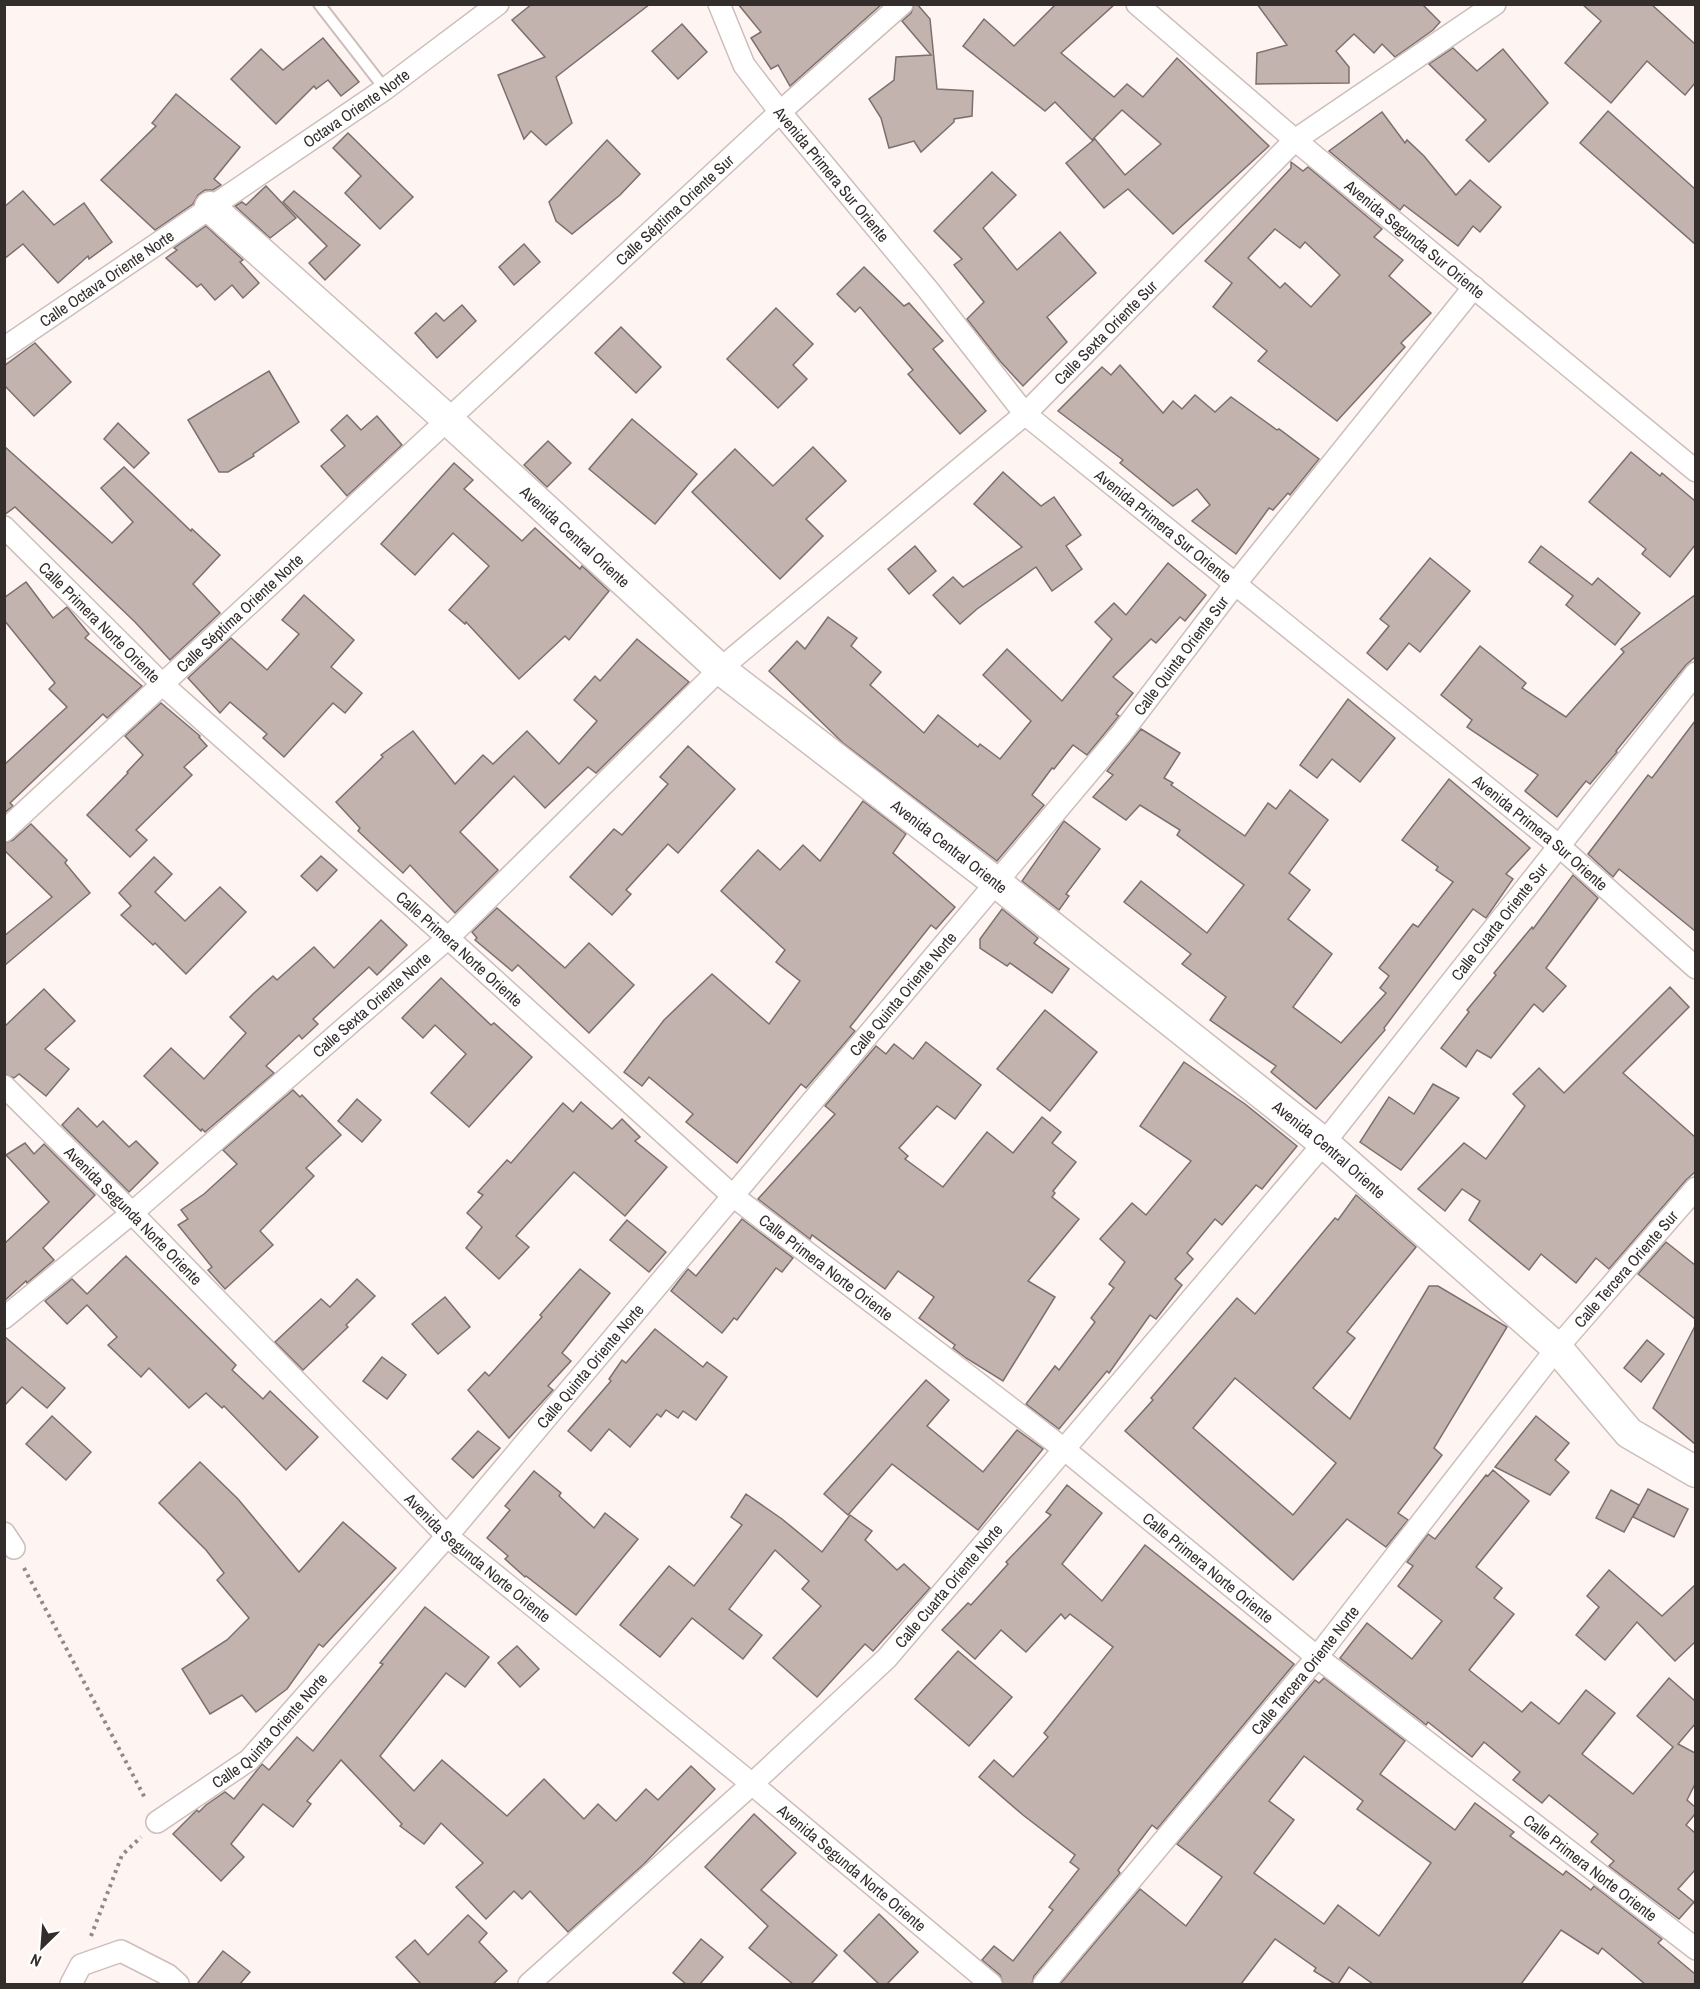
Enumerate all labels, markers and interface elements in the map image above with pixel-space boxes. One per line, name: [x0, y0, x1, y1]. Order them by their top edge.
street label: Octava Oriente Norte: [299, 64, 414, 153]
street label: Avenida Primera Sur Oriente: [768, 101, 895, 246]
street label: Calle Séptima Oriente Sur: [610, 149, 739, 270]
street label: Avenida Segunda Sur Oriente: [1339, 174, 1490, 303]
street label: Calle Octava Oriente Norte: [35, 225, 178, 332]
street label: Calle Sexta Oriente Sur: [1049, 275, 1162, 390]
street label: Avenida Primera Sur Oriente: [1090, 463, 1236, 588]
street label: Avenida Central Oriente: [515, 480, 635, 592]
street label: Calle Séptima Oriente Norte: [171, 548, 308, 677]
street label: Calle Primera Norte Oriente: [34, 557, 166, 688]
street label: Calle Quinta Oriente Sur: [1128, 591, 1234, 720]
street label: Avenida Primera Sur Oriente: [1468, 769, 1613, 895]
street label: Avenida Central Oriente: [886, 794, 1012, 898]
street label: Calle Cuarta Oriente Sur: [1446, 858, 1553, 985]
street label: Calle Primera Norte Oriente: [391, 886, 528, 1012]
street label: Calle Quinta Oriente Norte: [844, 927, 961, 1061]
street label: Calle Sexta Oriente Norte: [308, 947, 435, 1062]
street label: Avenida Central Oriente: [1267, 1095, 1390, 1203]
street label: Avenida Segunda Norte Oriente: [59, 1140, 207, 1290]
street label: Calle Tercera Oriente Sur: [1569, 1205, 1683, 1332]
street label: Calle Primera Norte Oriente: [755, 1209, 898, 1326]
street label: Calle Quinta Oriente Norte: [531, 1299, 649, 1433]
street label: Avenida Segunda Norte Oriente: [399, 1487, 556, 1627]
street label: Calle Primera Norte Oriente: [1138, 1507, 1278, 1628]
street label: Calle Cuarta Oriente Norte: [889, 1519, 1007, 1652]
street label: Calle Tercera Oriente Norte: [1246, 1601, 1364, 1739]
street label: Calle Quinta Oriente Norte: [207, 1668, 332, 1793]
street label: Avenida Segunda Norte Oriente: [772, 1798, 931, 1936]
street label: Calle Primera Norte Oriente: [1519, 1809, 1662, 1926]
north arrow: [12, 1917, 72, 1977]
text: N: [27, 1949, 45, 1973]

